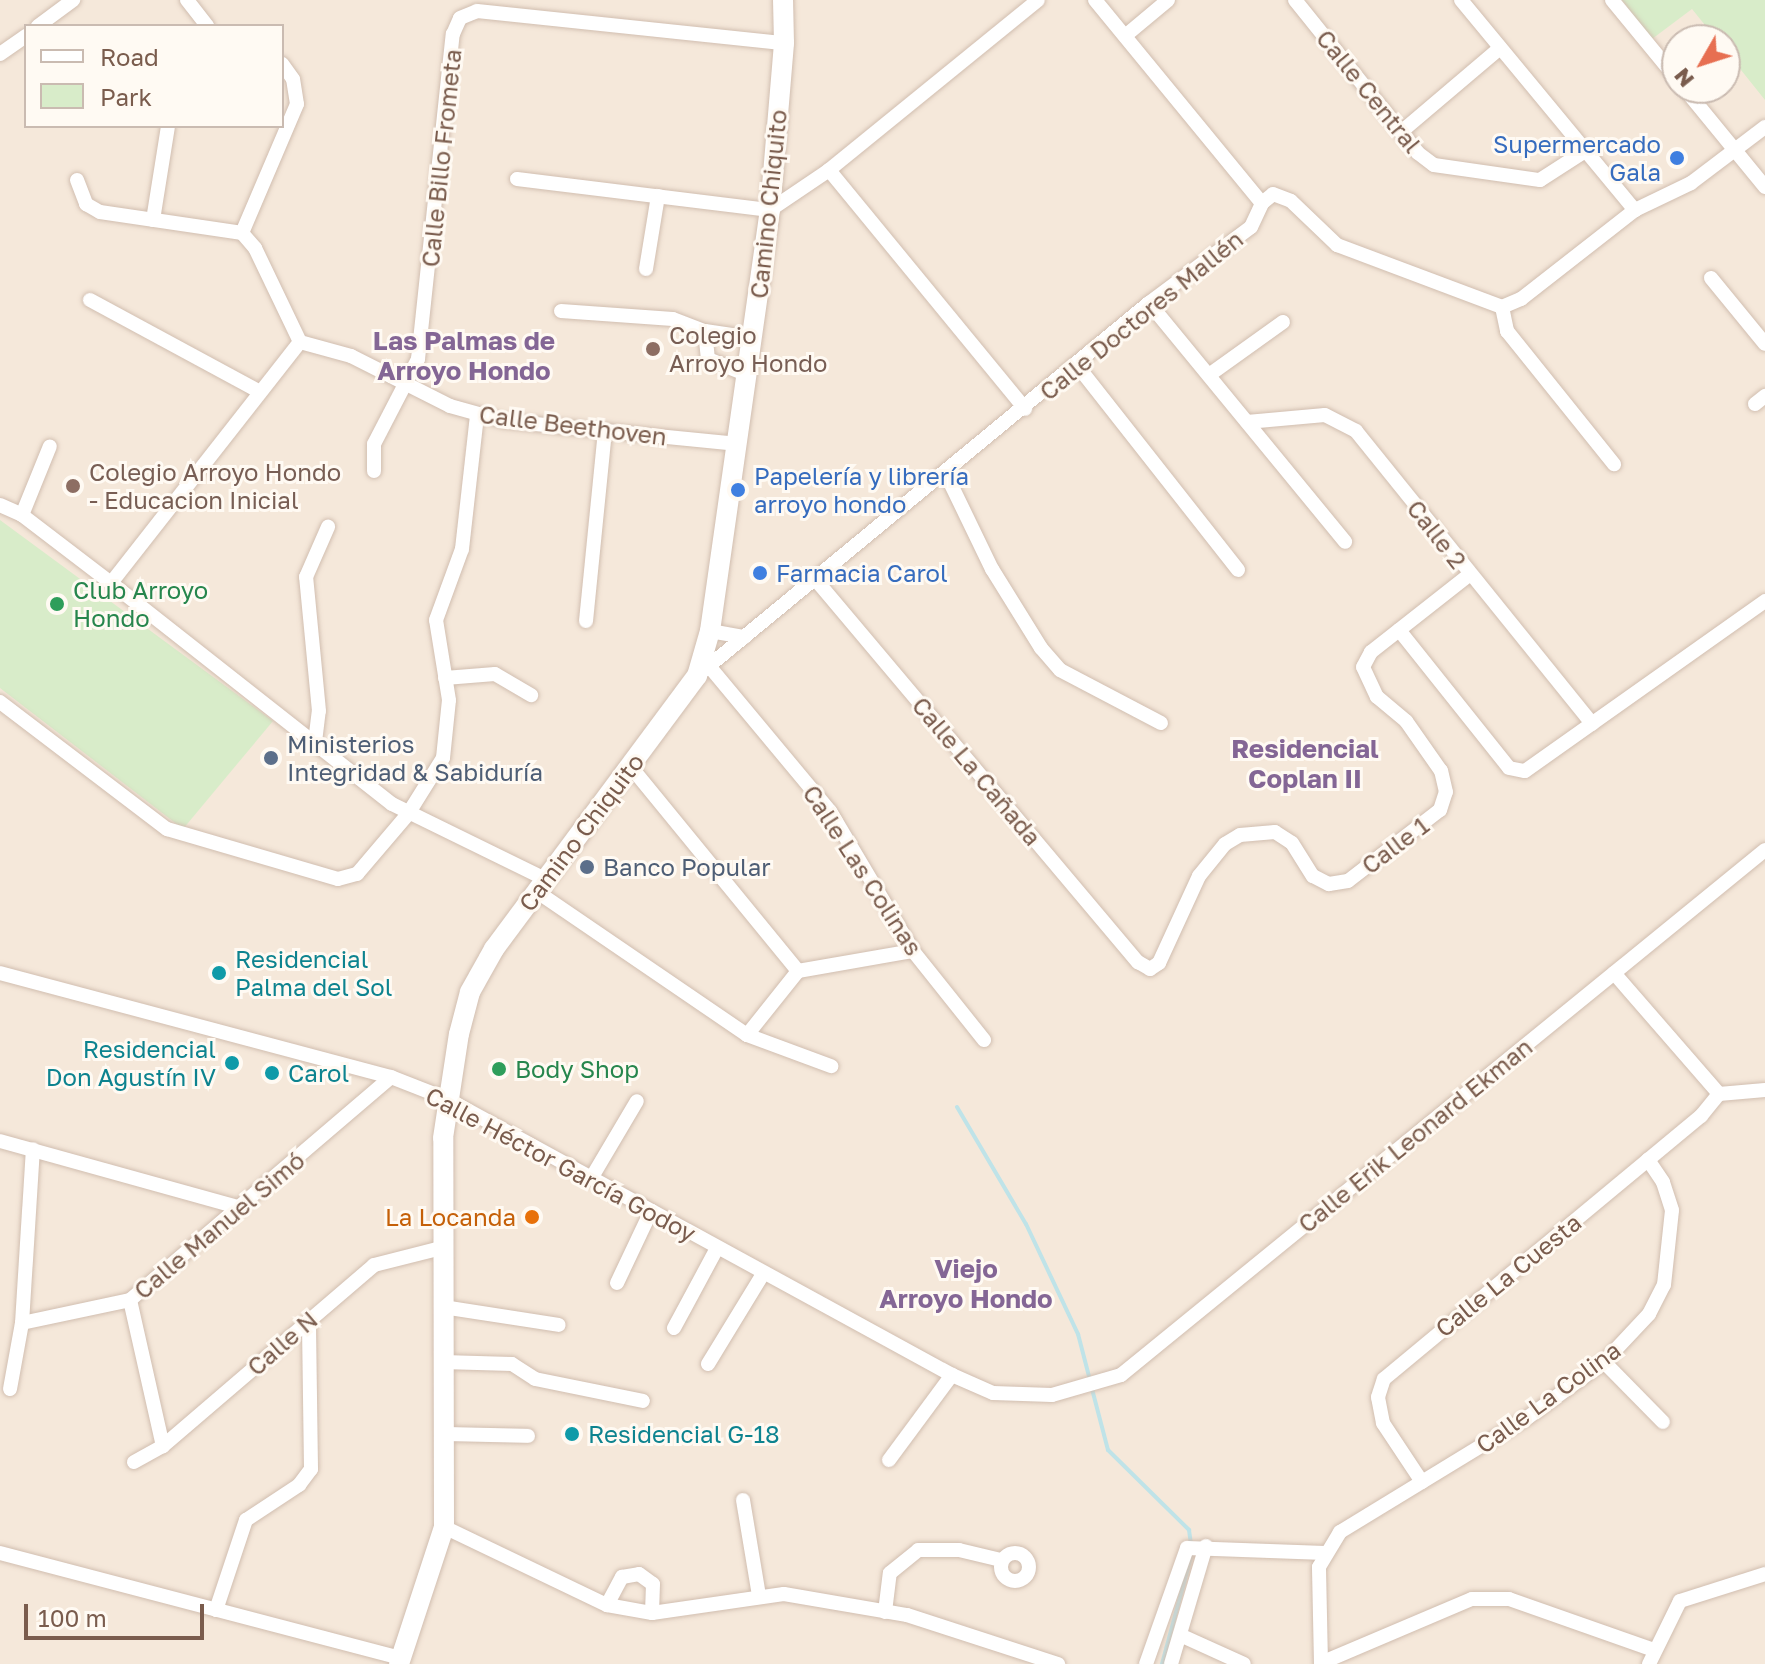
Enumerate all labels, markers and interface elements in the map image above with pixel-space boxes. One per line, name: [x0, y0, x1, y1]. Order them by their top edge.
legend: [24, 24, 284, 128]
street label: Calle Central: [1311, 24, 1427, 158]
north arrow: [1661, 24, 1741, 104]
text: Road: [100, 42, 159, 71]
street label: Calle Billo Frometa: [415, 48, 467, 268]
text: N: [1668, 63, 1699, 93]
text: Park: [100, 82, 152, 111]
street label: Camino Chiquito: [744, 108, 792, 300]
place label: Supermercado Gala: [1493, 130, 1661, 186]
marker: Supermercado Gala: [1668, 149, 1686, 167]
street label: Calle Doctores Mallén: [1034, 224, 1248, 406]
place label: Colegio Arroyo Hondo: [669, 321, 827, 377]
district label: Las Palmas de Arroyo Hondo: [373, 325, 555, 386]
marker: Colegio Arroyo Hondo: [644, 340, 662, 358]
street label: Calle Beethoven: [478, 399, 668, 451]
place label: Colegio Arroyo Hondo - Educacion Inicial: [89, 458, 341, 514]
place label: Papelería y librería arroyo hondo: [754, 462, 969, 518]
marker: Colegio Arroyo Hondo - Educacion Inicial: [64, 477, 82, 495]
marker: Papelería y librería arroyo hondo: [729, 481, 747, 499]
street label: Calle 2: [1401, 494, 1473, 574]
place label: Farmacia Carol: [776, 559, 948, 587]
marker: Farmacia Carol: [751, 564, 769, 582]
place label: Club Arroyo Hondo: [73, 576, 208, 632]
marker: Club Arroyo Hondo: [48, 595, 66, 613]
street label: Calle La Cañada: [907, 691, 1047, 851]
place label: Ministerios Integridad & Sabiduría: [287, 730, 543, 786]
district label: Residencial Coplan II: [1231, 733, 1379, 794]
street label: Camino Chiquito: [512, 747, 650, 917]
marker: Ministerios Integridad & Sabiduría: [262, 749, 280, 767]
street label: Calle Las Colinas: [797, 780, 929, 960]
street label: Calle 1: [1356, 810, 1434, 880]
place label: Banco Popular: [603, 853, 771, 881]
marker: Banco Popular: [578, 858, 596, 876]
place label: Residencial Palma del Sol: [235, 945, 392, 1001]
marker: Residencial Palma del Sol: [210, 964, 228, 982]
street label: Calle Erik Leonard Ekman: [1292, 1032, 1538, 1238]
place label: Residencial Don Agustín IV: [46, 1035, 216, 1091]
marker: Residencial Don Agustín IV: [223, 1054, 241, 1072]
place label: Body Shop: [515, 1055, 639, 1083]
place label: Carol: [288, 1059, 349, 1087]
marker: Body Shop: [490, 1060, 508, 1078]
marker: Carol: [263, 1064, 281, 1082]
street label: Calle Héctor García Godoy: [421, 1080, 701, 1248]
street label: Calle Manuel Simó: [128, 1145, 310, 1305]
place label: La Locanda: [385, 1203, 516, 1231]
street label: Calle La Cuesta: [1429, 1207, 1587, 1343]
marker: La Locanda: [523, 1208, 541, 1226]
district label: Viejo Arroyo Hondo: [879, 1253, 1053, 1314]
street label: Calle N: [241, 1305, 323, 1381]
street label: Calle La Colina: [1470, 1335, 1626, 1459]
place label: Residencial G-18: [588, 1420, 780, 1448]
marker: Residencial G-18: [563, 1425, 581, 1443]
scale bar: [28, 1588, 208, 1638]
text: 100 m: [38, 1603, 107, 1632]

